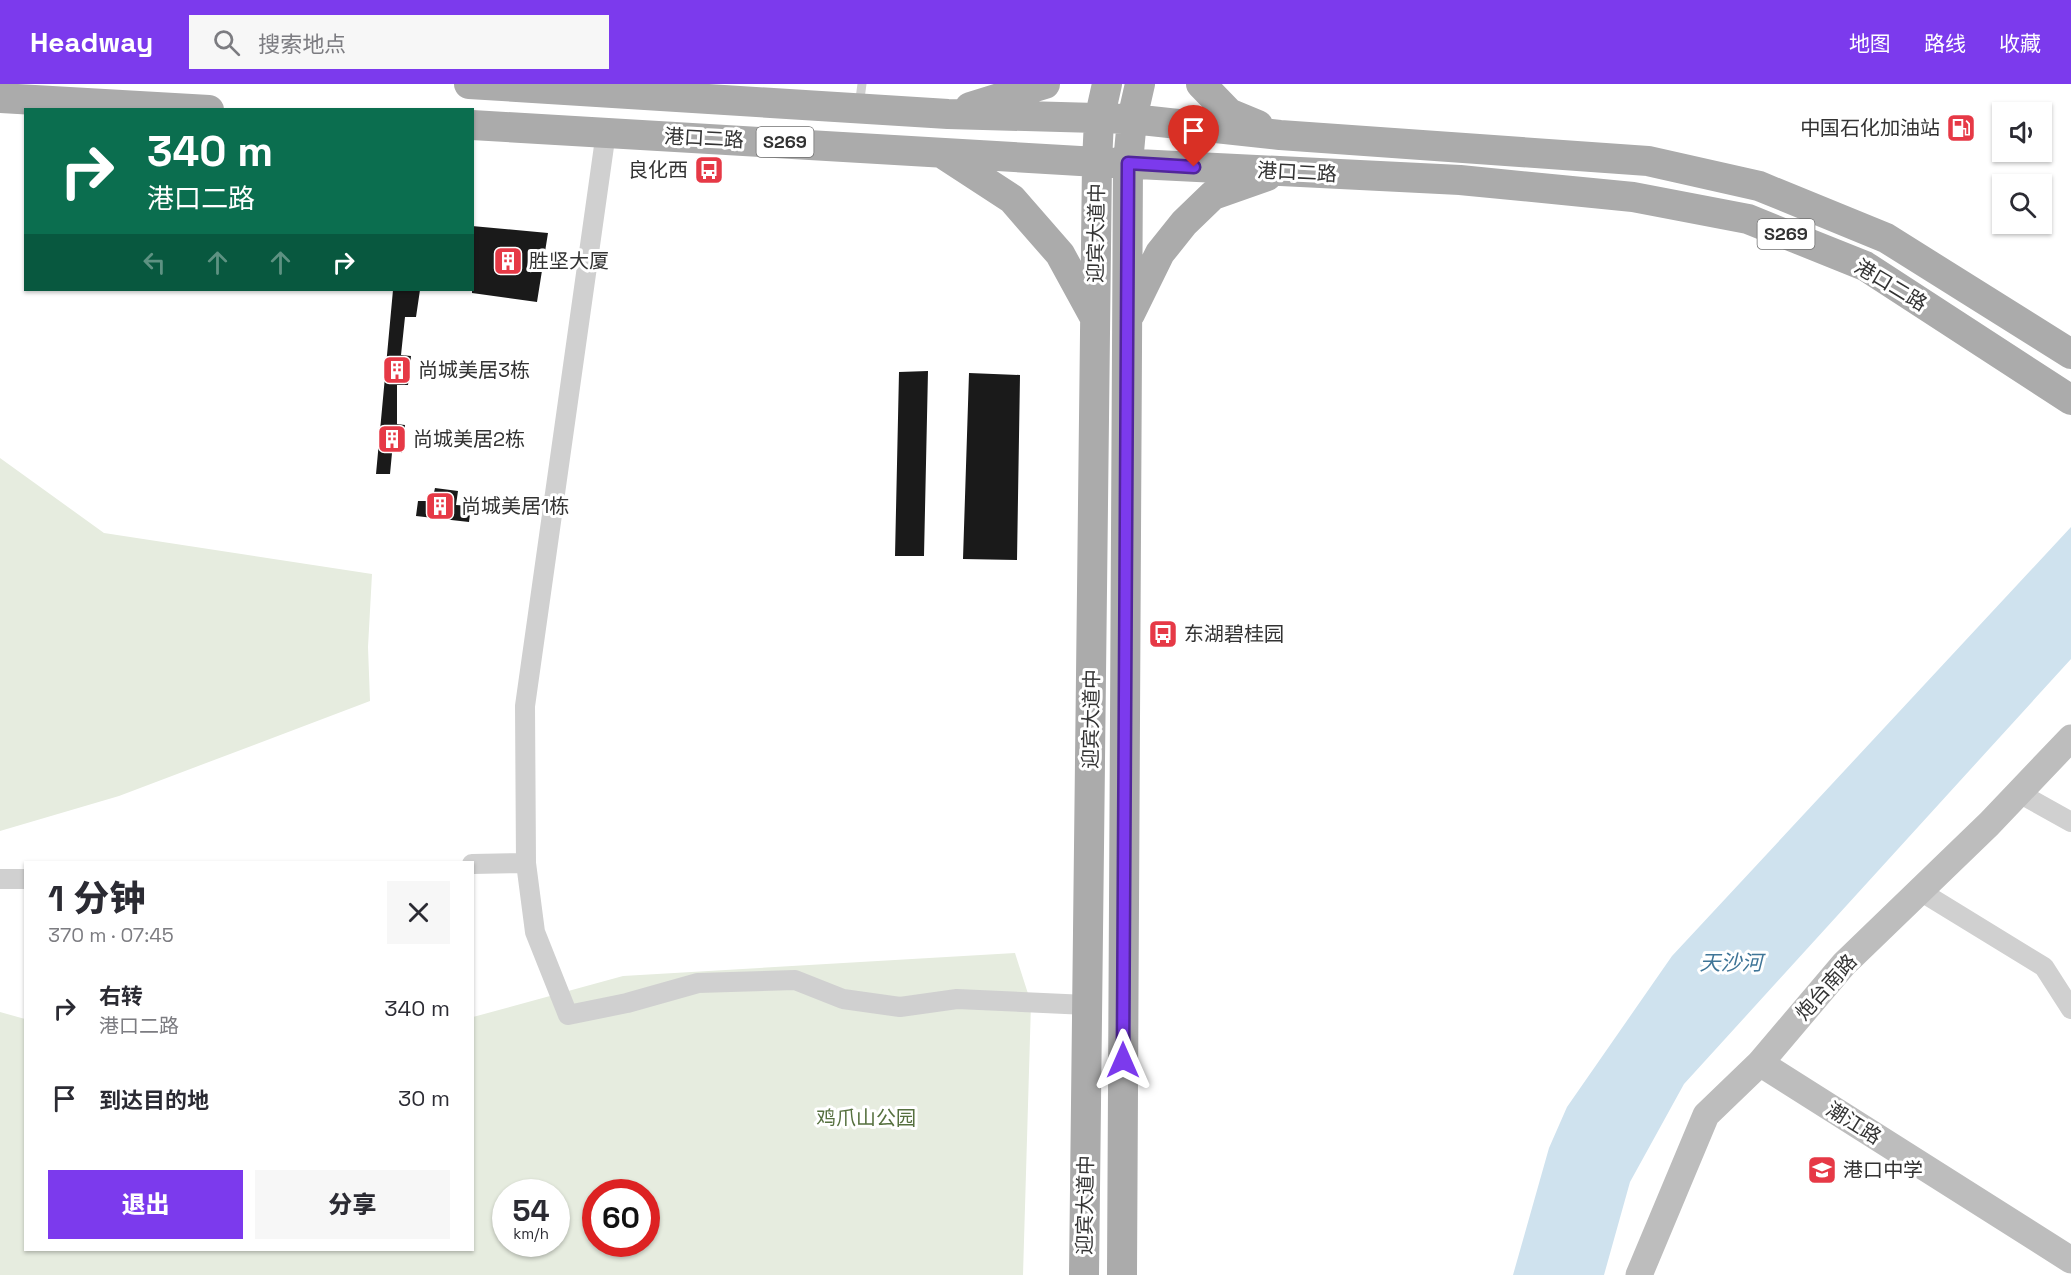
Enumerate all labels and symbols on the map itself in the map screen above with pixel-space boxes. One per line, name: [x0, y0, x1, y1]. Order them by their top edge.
pin: [1168, 105, 1219, 167]
fuel station icon: 中国石化加油站: [1945, 112, 1977, 144]
place label: 中国石化加油站: [1800, 115, 1940, 141]
street label: 港口二路: [663, 123, 745, 153]
road number: S269: [756, 127, 814, 157]
bus stop icon: 良化西: [693, 154, 725, 186]
place label: 良化西: [628, 157, 688, 183]
street label: 港口二路: [1256, 157, 1338, 187]
street label: 迎宾大道中: [1082, 183, 1110, 283]
road number: S269: [1758, 219, 1814, 249]
building icon: 胜坚大厦: [492, 245, 524, 277]
place label: 胜坚大厦: [529, 248, 609, 274]
street label: 港口二路: [1850, 253, 1932, 317]
building icon: 尚城美居3栋: [381, 354, 413, 386]
place label: 尚城美居3栋: [418, 357, 530, 383]
building icon: 尚城美居2栋: [376, 423, 408, 455]
place label: 尚城美居2栋: [413, 426, 525, 452]
building icon: 尚城美居1栋: [424, 490, 456, 522]
place label: 尚城美居1栋: [461, 493, 569, 519]
bus stop icon: 东湖碧桂园: [1147, 618, 1179, 650]
place label: 东湖碧桂园: [1184, 621, 1284, 647]
street label: 迎宾大道中: [1077, 669, 1105, 769]
water label: 天沙河: [1700, 949, 1766, 976]
street label: 炮台南路: [1790, 949, 1862, 1025]
position arrow: [1091, 1028, 1155, 1092]
street label: 潮江路: [1822, 1096, 1886, 1150]
park label: 鸡爪山公园: [816, 1105, 916, 1131]
school or university icon: 港口中学: [1806, 1154, 1838, 1186]
street label: 迎宾大道中: [1071, 1155, 1099, 1255]
place label: 港口中学: [1843, 1157, 1923, 1183]
speed limit sign: 60: [582, 1179, 660, 1257]

